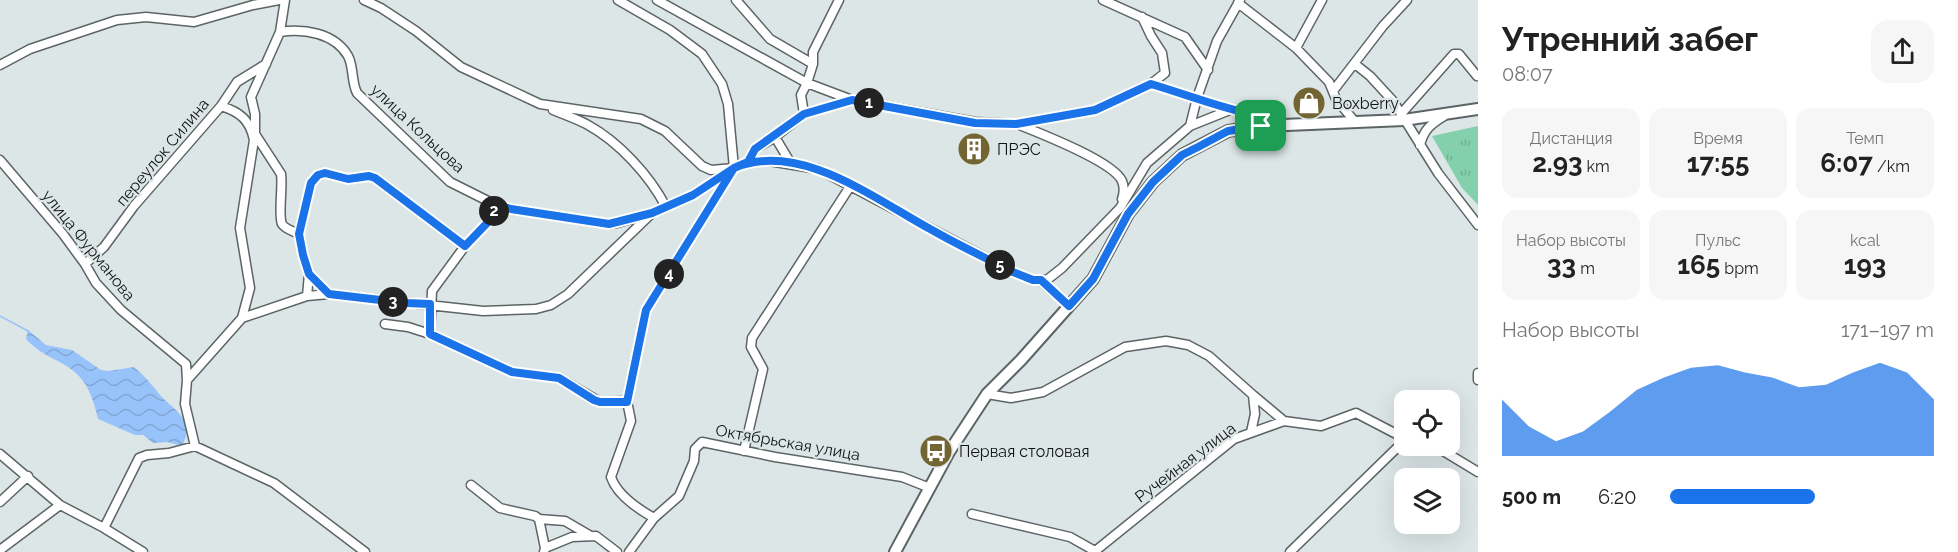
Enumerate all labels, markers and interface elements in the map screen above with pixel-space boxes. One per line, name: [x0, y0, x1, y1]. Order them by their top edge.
text: Утренний забег: [1502, 20, 1758, 59]
button: share: [1871, 20, 1934, 83]
text: 08:07: [1502, 62, 1553, 86]
street label: улица Кольцова: [367, 80, 469, 177]
shop icon: Boxberry: [1291, 85, 1327, 121]
pin: 1: [854, 88, 884, 118]
text: 1: [865, 93, 873, 112]
place label: Boxberry: [1332, 94, 1399, 113]
street label: переулок Силина: [112, 95, 213, 210]
pin: [1235, 100, 1286, 151]
icon: arrive: [1244, 109, 1277, 142]
text: Дистанция: [1530, 129, 1612, 148]
text: Время: [1693, 129, 1743, 148]
text: Темп: [1846, 129, 1884, 148]
building icon: ПРЭС: [956, 131, 992, 167]
place label: ПРЭС: [997, 140, 1041, 159]
text: 2.93: [1532, 148, 1583, 178]
text: 17:55: [1687, 148, 1749, 178]
text: 6:07: [1820, 148, 1873, 178]
text: km: [1583, 157, 1610, 176]
text: /km: [1873, 157, 1910, 176]
street label: улица Фурманова: [38, 186, 139, 304]
pin: 2: [479, 196, 509, 226]
text: 2: [489, 201, 499, 220]
text: Набор высоты: [1516, 231, 1626, 250]
text: Пульс: [1695, 231, 1741, 250]
text: kcal: [1850, 231, 1880, 250]
pin: 5: [985, 250, 1015, 280]
text: 33: [1547, 250, 1576, 280]
text: 165: [1677, 250, 1720, 280]
text: 193: [1844, 250, 1886, 280]
text: 5: [996, 255, 1004, 274]
pin: 4: [654, 259, 684, 289]
text: m: [1576, 259, 1595, 278]
text: bpm: [1720, 259, 1759, 278]
text: 4: [664, 264, 674, 283]
pin: 3: [378, 287, 408, 317]
text: 3: [389, 292, 397, 311]
text: Набор высоты: [1502, 318, 1639, 342]
text: 171–197 m: [1841, 318, 1934, 342]
map controls: [1394, 390, 1460, 534]
button: locate: [1394, 390, 1460, 456]
street label: Ручейная улица: [1131, 418, 1239, 506]
street label: Октябрьская улица: [714, 420, 862, 465]
bus stop icon: Первая столовая: [918, 433, 954, 469]
place label: Первая столовая: [959, 442, 1089, 461]
button: layers: [1394, 468, 1460, 534]
text: 500 m: [1502, 485, 1561, 509]
text: 6:20: [1598, 485, 1636, 509]

